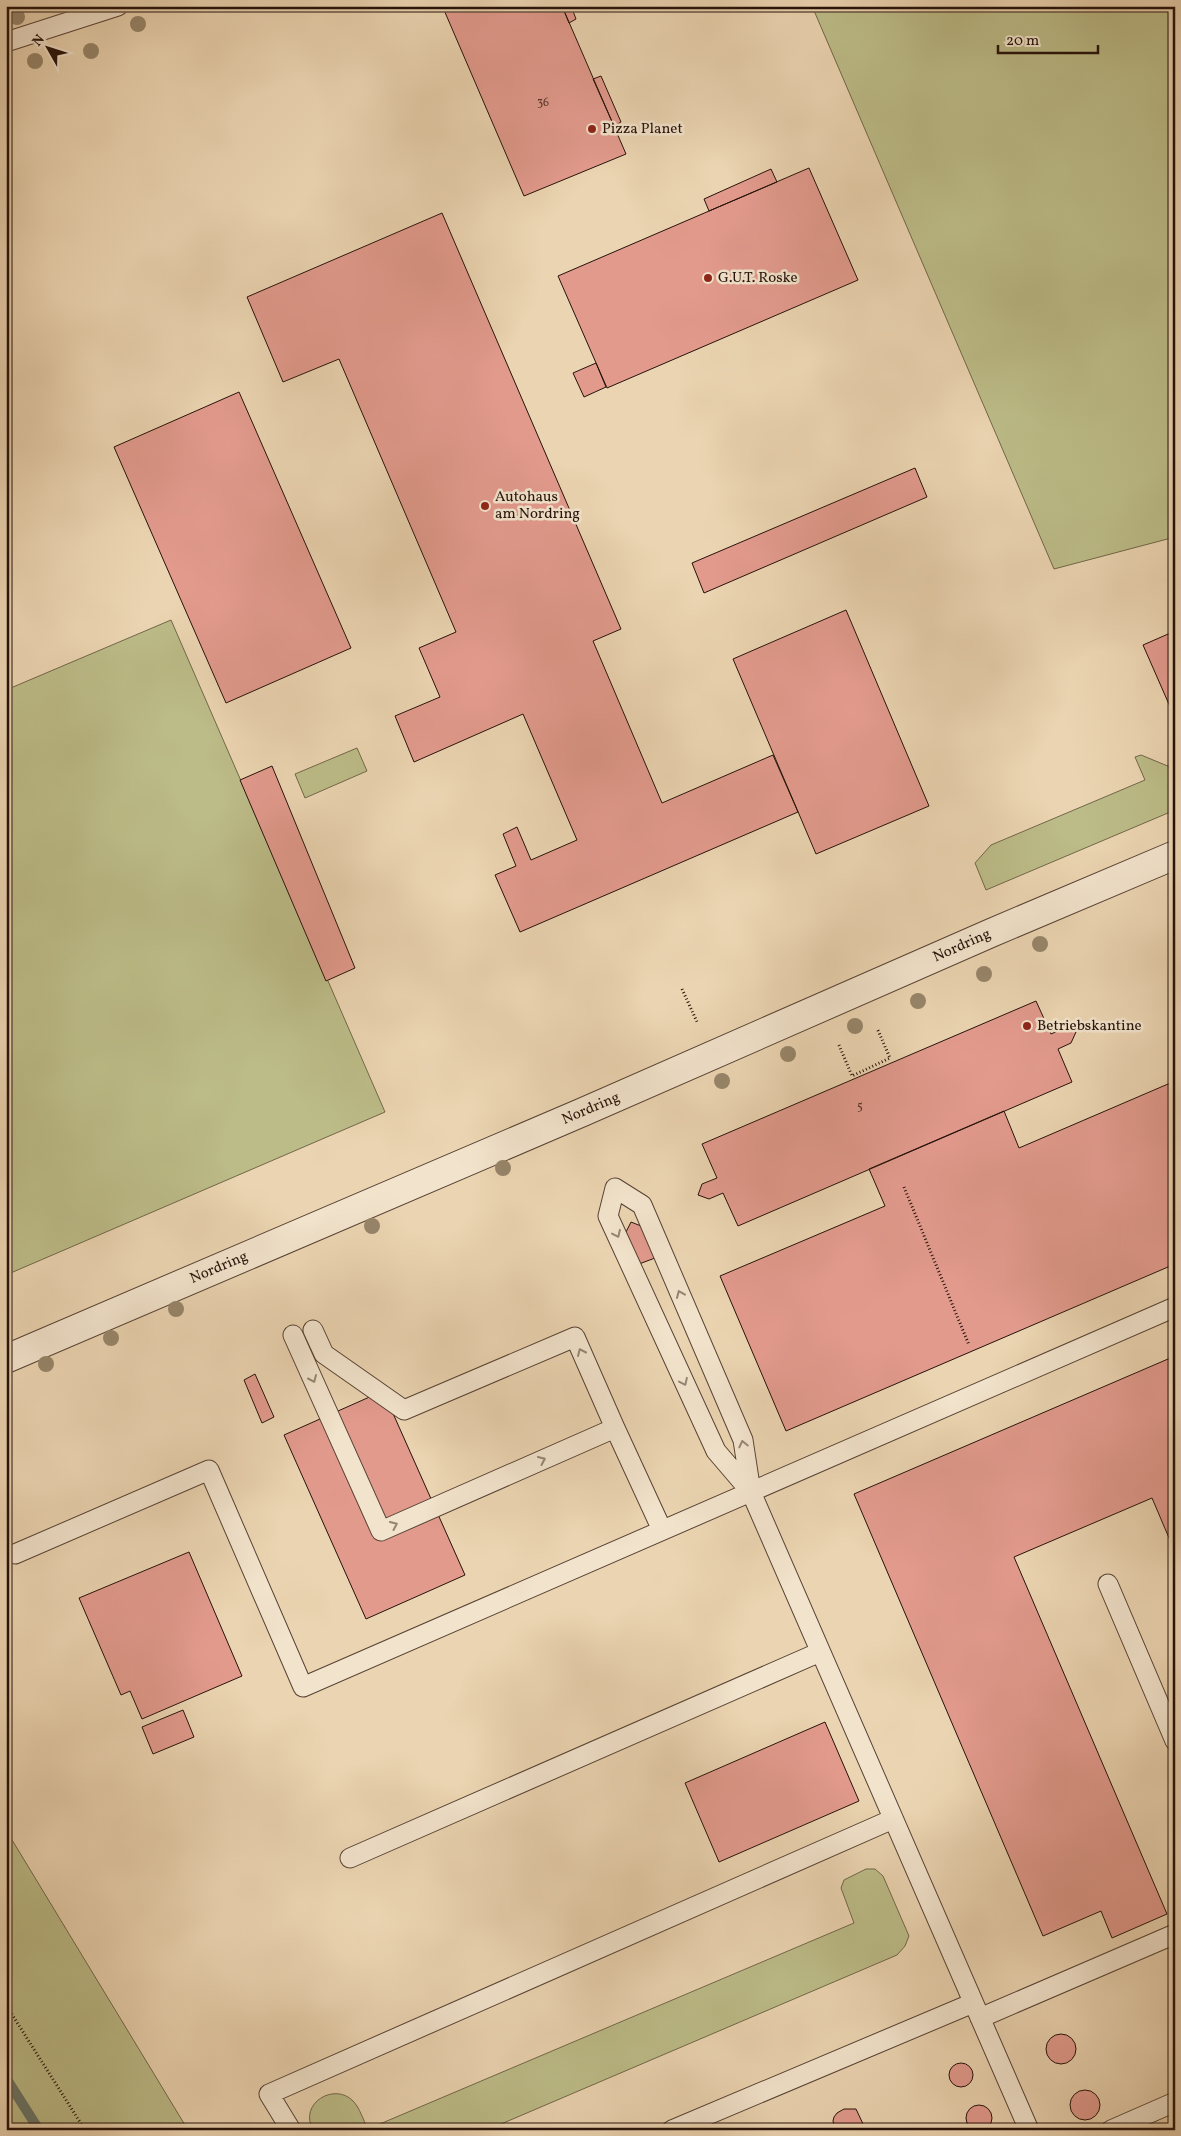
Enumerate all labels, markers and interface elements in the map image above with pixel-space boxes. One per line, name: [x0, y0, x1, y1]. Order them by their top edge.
north arrow: [22, 22, 72, 72]
scale bar: [998, 22, 1098, 54]
text: N: [28, 31, 50, 51]
text: 20 m: [1006, 31, 1039, 52]
house number: 36: [537, 95, 549, 111]
place label: Pizza Planet: [602, 119, 683, 140]
marker: Pizza Planet: [586, 123, 598, 135]
place label: G.U.T. Roske: [718, 268, 798, 289]
marker: G.U.T. Roske: [702, 272, 714, 284]
place label: Autohaus am Nordring: [495, 487, 580, 525]
marker: Autohaus am Nordring: [479, 500, 491, 512]
street label: Nordring: [930, 924, 995, 968]
place label: Betriebskantine: [1037, 1016, 1142, 1037]
marker: Betriebskantine: [1021, 1020, 1033, 1032]
street label: Nordring: [559, 1087, 624, 1131]
house number: 5: [857, 1099, 863, 1115]
one-way arrow: [610, 1229, 621, 1238]
street label: Nordring: [187, 1246, 252, 1290]
one-way arrow: [676, 1290, 686, 1299]
one-way arrow: [577, 1348, 588, 1357]
one-way arrow: [307, 1374, 318, 1383]
one-way arrow: [678, 1377, 689, 1386]
one-way arrow: [738, 1439, 749, 1448]
one-way arrow: [537, 1456, 546, 1466]
one-way arrow: [389, 1521, 397, 1531]

